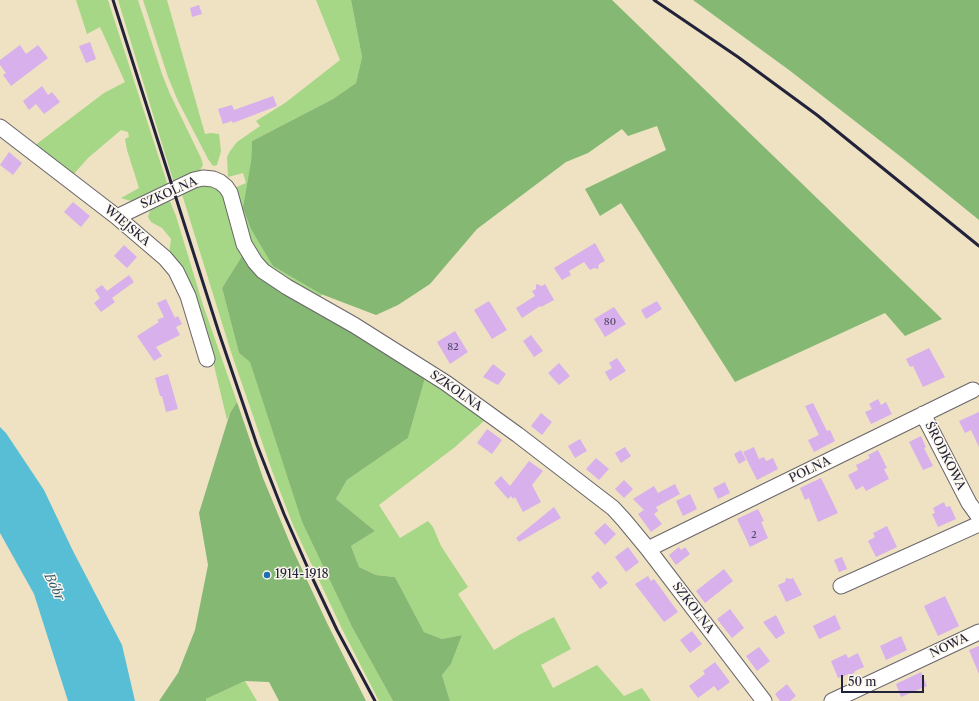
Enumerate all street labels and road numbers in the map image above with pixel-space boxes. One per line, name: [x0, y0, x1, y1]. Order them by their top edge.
street label: SZKOLNA: [138, 174, 200, 212]
street label: WIEJSKA: [101, 203, 153, 249]
street label: SZKOLNA: [427, 368, 485, 414]
street label: ŚRODKOWA: [922, 419, 968, 493]
street label: POLNA: [787, 454, 833, 486]
street label: SZKOLNA: [669, 580, 717, 636]
street label: NOWA: [928, 631, 970, 661]

